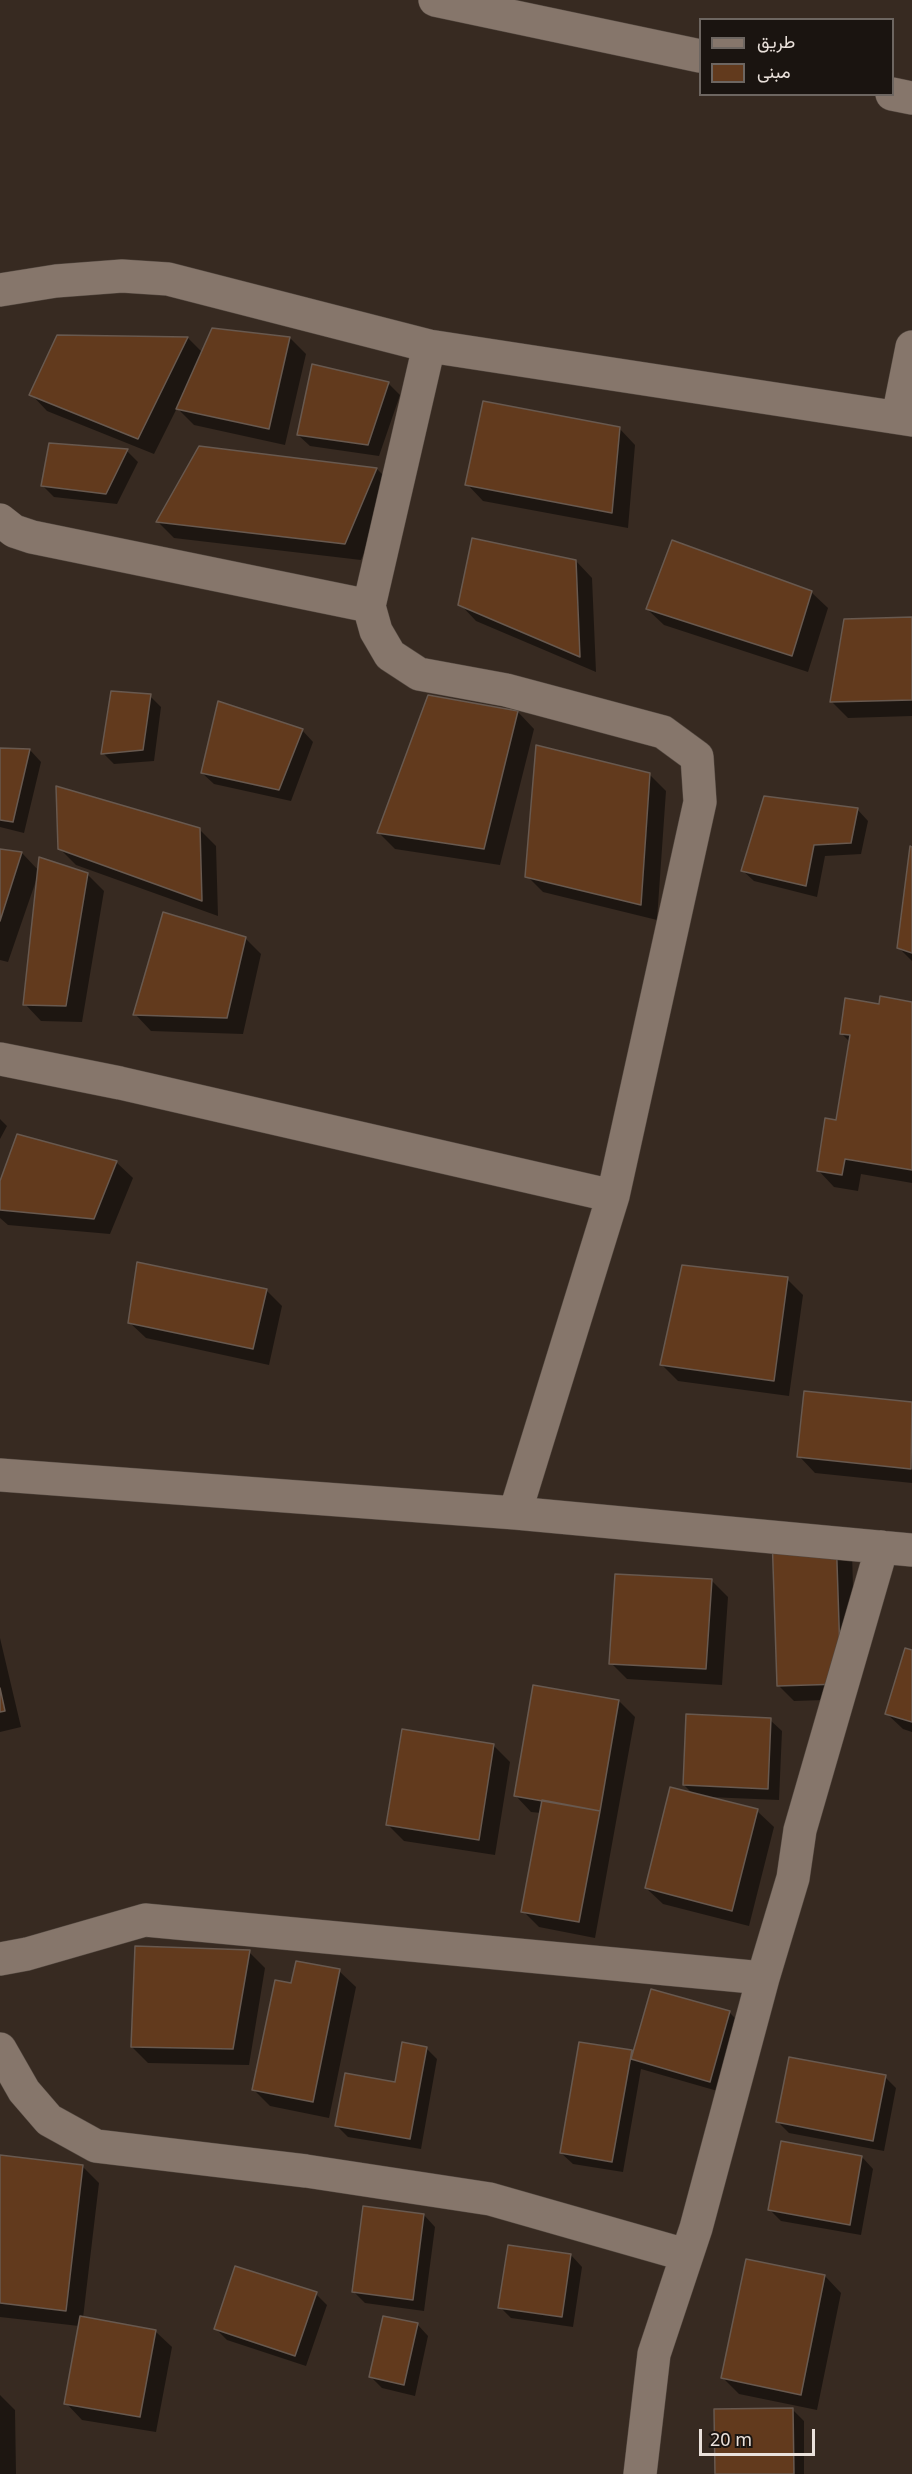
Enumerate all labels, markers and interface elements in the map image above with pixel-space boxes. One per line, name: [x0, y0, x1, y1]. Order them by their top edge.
legend: [699, 18, 894, 96]
text: طريق: [757, 29, 795, 53]
text: مبنى: [757, 59, 791, 83]
scale bar: [702, 2417, 818, 2455]
text: 20 m: [710, 2427, 752, 2451]

